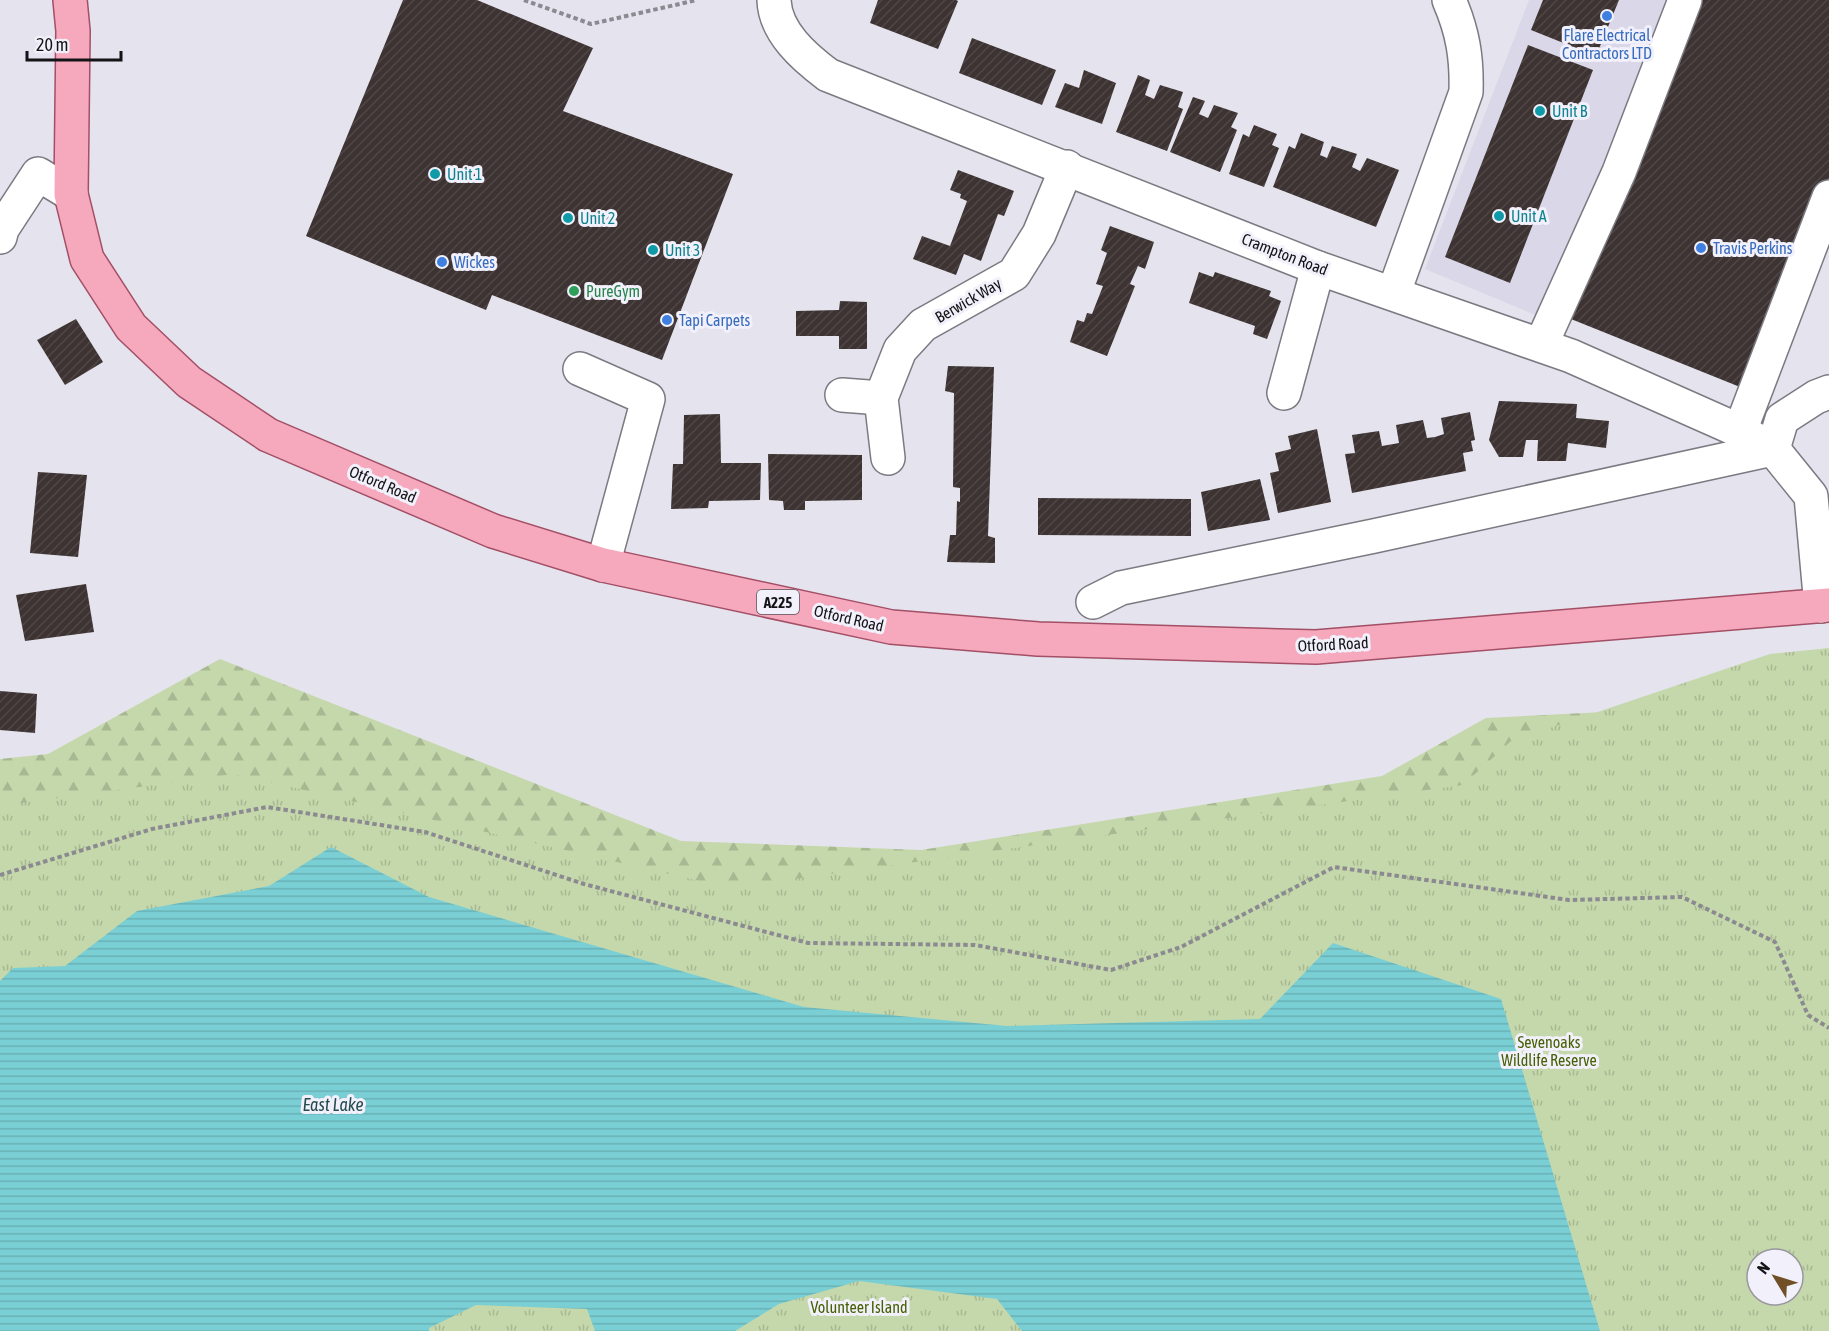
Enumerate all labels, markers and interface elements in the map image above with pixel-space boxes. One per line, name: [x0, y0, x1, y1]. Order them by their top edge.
marker: Flare Electrical Contractors LTD: [1600, 9, 1614, 23]
scale bar: [27, 24, 122, 62]
place label: Flare Electrical Contractors LTD: [1562, 26, 1652, 62]
text: 20 m: [36, 34, 68, 55]
place label: Unit B: [1552, 102, 1588, 120]
marker: Unit B: [1533, 104, 1547, 118]
place label: Unit 1: [447, 165, 482, 183]
marker: Unit 1: [428, 167, 442, 181]
place label: Unit A: [1511, 207, 1547, 225]
place label: Unit 2: [580, 209, 615, 227]
marker: Unit A: [1492, 209, 1506, 223]
marker: Unit 2: [561, 211, 575, 225]
street label: Crampton Road: [1239, 229, 1331, 280]
place label: Travis Perkins: [1713, 239, 1793, 257]
place label: Unit 3: [665, 241, 700, 259]
marker: Travis Perkins: [1694, 241, 1708, 255]
marker: Unit 3: [646, 243, 660, 257]
place label: Wickes: [454, 253, 495, 271]
marker: Wickes: [435, 255, 449, 269]
street label: Berwick Way: [932, 274, 1005, 327]
place label: PureGym: [586, 282, 640, 301]
marker: PureGym: [567, 284, 581, 298]
place label: Tapi Carpets: [679, 311, 751, 330]
marker: Tapi Carpets: [660, 313, 674, 327]
street label: Otford Road: [347, 462, 419, 506]
road number: A225: [757, 590, 799, 614]
street label: Otford Road: [812, 601, 886, 635]
street label: Otford Road: [1297, 633, 1369, 655]
park label: Sevenoaks Wildlife Reserve: [1501, 1033, 1597, 1069]
water label: East Lake: [302, 1094, 364, 1115]
north arrow: [1745, 1247, 1805, 1307]
text: N: [1753, 1258, 1773, 1277]
park label: Volunteer Island: [810, 1298, 908, 1316]

